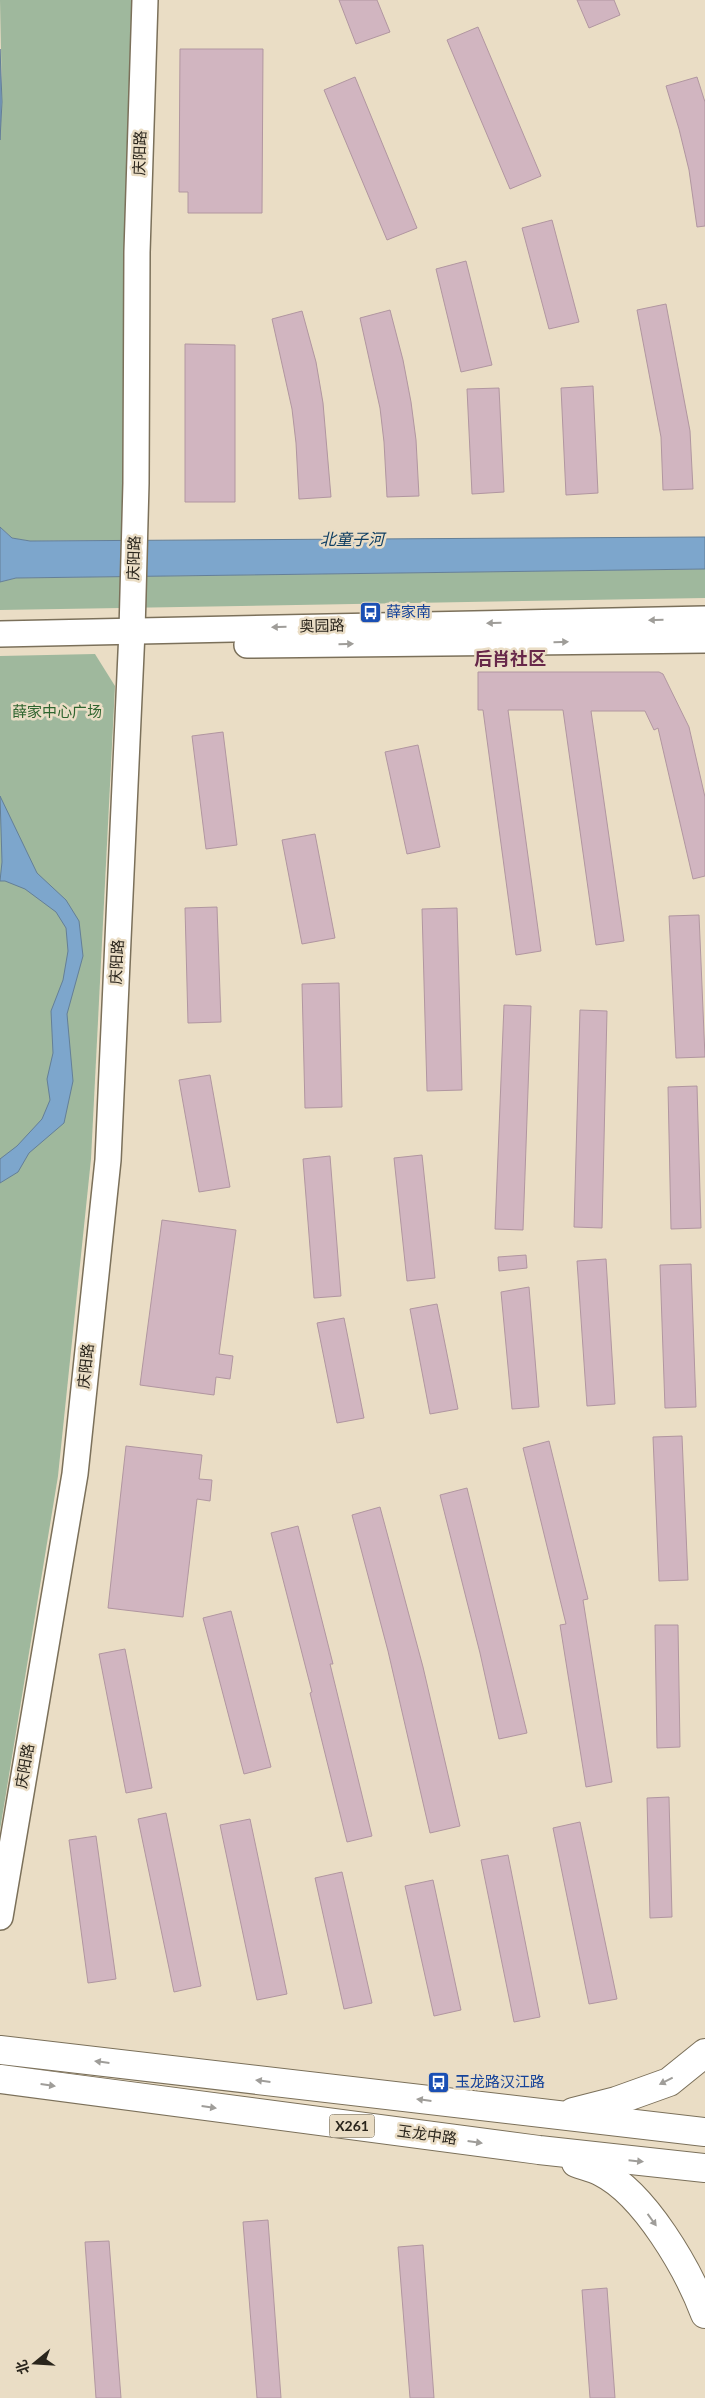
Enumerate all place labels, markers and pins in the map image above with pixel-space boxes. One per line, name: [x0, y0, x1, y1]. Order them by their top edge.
bus stop icon: 薛家南: [358, 600, 382, 624]
place label: 薛家南: [386, 602, 431, 620]
bus stop icon: 玉龙路汉江路: [427, 2070, 451, 2094]
place label: 玉龙路汉江路: [455, 2072, 545, 2090]

